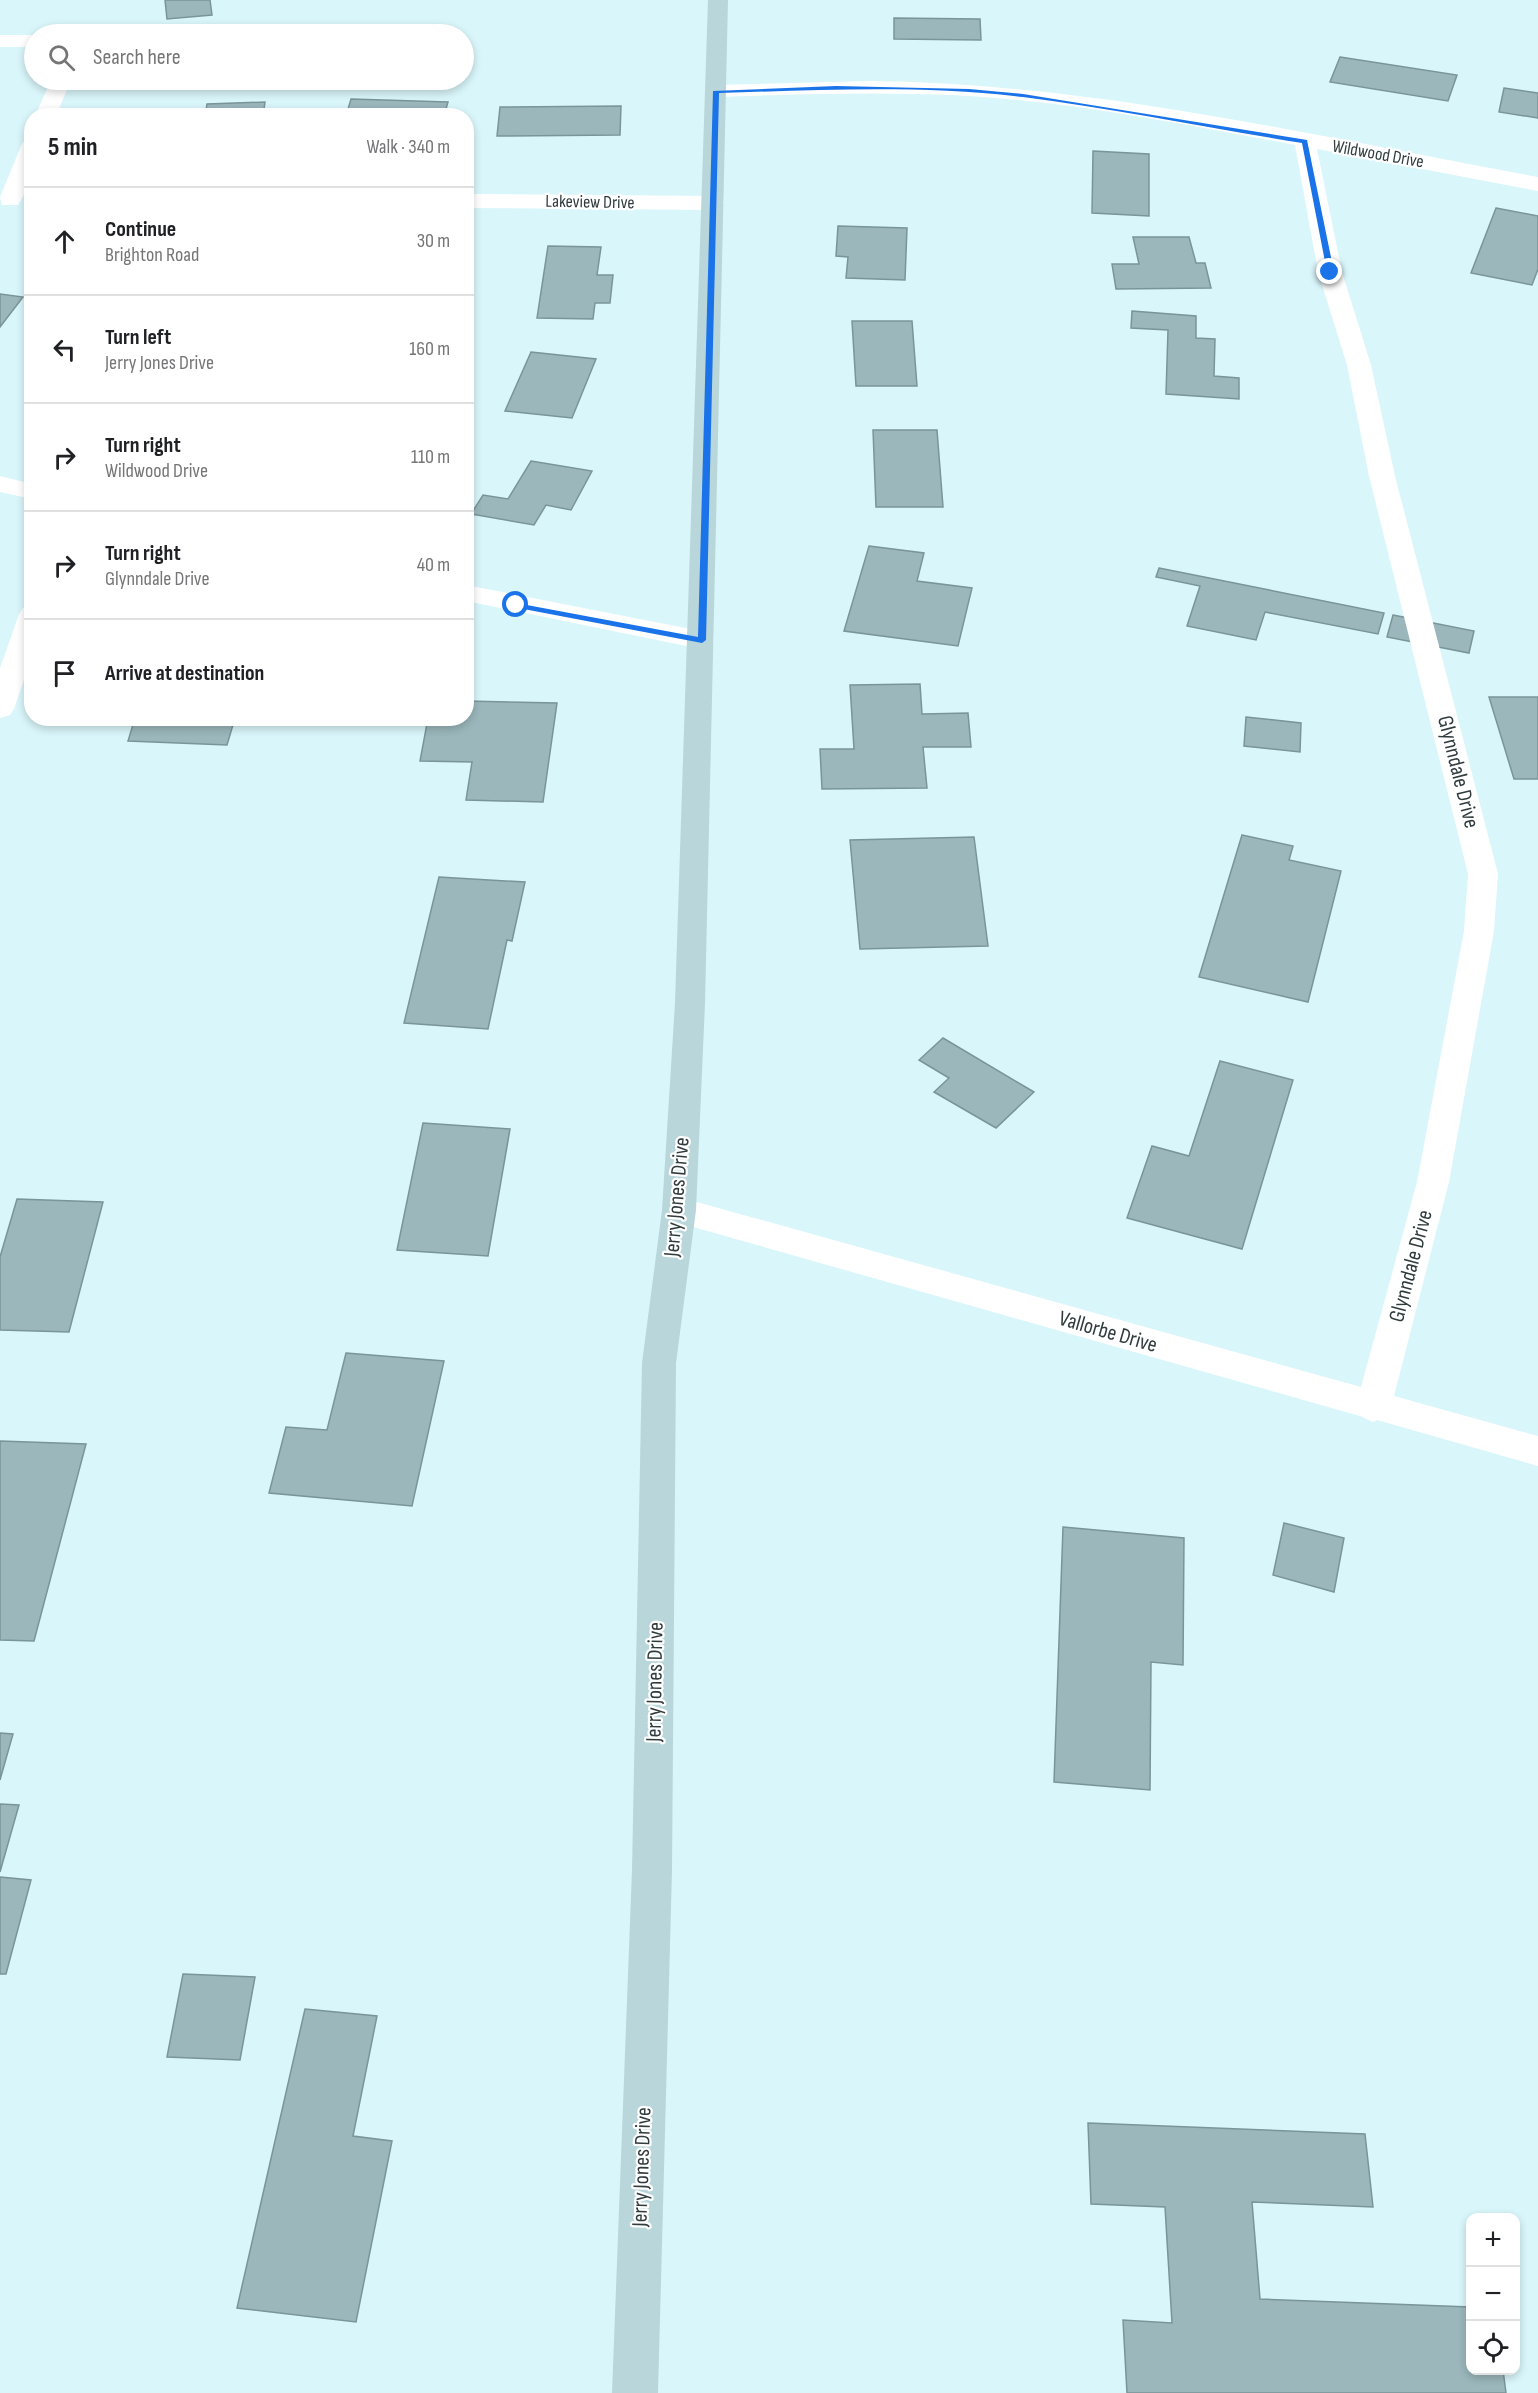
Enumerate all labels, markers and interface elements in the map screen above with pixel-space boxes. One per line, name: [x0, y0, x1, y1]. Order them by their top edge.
search box: [24, 24, 474, 90]
icon: search: [45, 41, 78, 74]
text: Search here: [93, 44, 180, 71]
text: 5 min: [48, 132, 98, 163]
text: Walk · 340 m: [366, 135, 450, 159]
street label: Wildwood Drive: [1331, 136, 1425, 172]
street label: Lakeview Drive: [545, 191, 635, 213]
text: Continue: [105, 216, 176, 243]
icon: ahead: [48, 225, 81, 258]
text: 30 m: [417, 229, 450, 253]
text: Brighton Road: [105, 243, 199, 267]
route end: [1316, 258, 1342, 284]
text: Turn left: [105, 324, 171, 351]
icon: left: [48, 333, 81, 366]
text: 160 m: [409, 337, 450, 361]
text: Jerry Jones Drive: [105, 351, 214, 375]
text: Turn right: [105, 432, 181, 459]
icon: right: [48, 441, 81, 474]
text: 110 m: [411, 445, 450, 469]
text: Wildwood Drive: [105, 459, 208, 483]
text: Turn right: [105, 540, 181, 567]
icon: right: [48, 549, 81, 582]
text: 40 m: [417, 553, 450, 577]
text: Glynndale Drive: [105, 567, 209, 591]
route start: [502, 591, 528, 617]
icon: arrive: [48, 657, 81, 690]
text: Arrive at destination: [105, 660, 264, 687]
street label: Glynndale Drive: [1431, 713, 1485, 831]
street label: Jerry Jones Drive: [658, 1136, 696, 1259]
street label: Glynndale Drive: [1383, 1207, 1439, 1325]
street label: Vallorbe Drive: [1056, 1305, 1160, 1359]
street label: Jerry Jones Drive: [640, 1622, 670, 1743]
street label: Jerry Jones Drive: [626, 2107, 658, 2228]
map controls: [1466, 2213, 1520, 2375]
button: +: [1466, 2213, 1520, 2267]
button: −: [1466, 2267, 1520, 2321]
button: locate: [1466, 2321, 1520, 2375]

